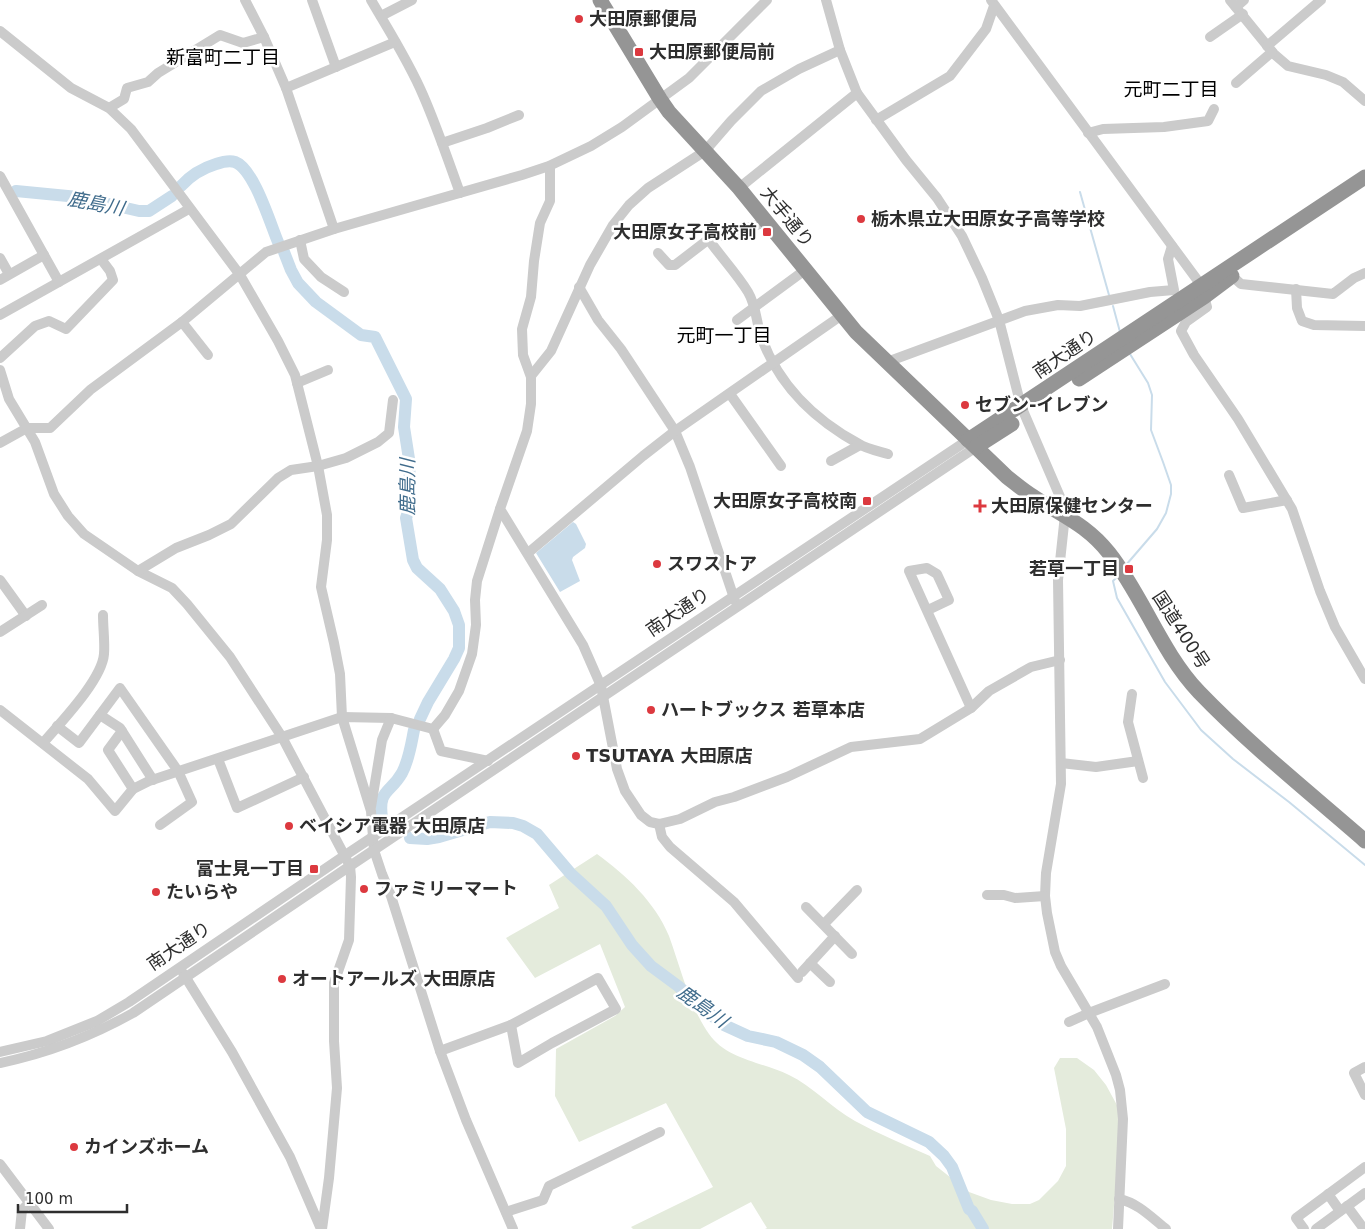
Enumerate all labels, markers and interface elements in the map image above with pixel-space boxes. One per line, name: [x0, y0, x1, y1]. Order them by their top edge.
place label: 大田原郵便局: [589, 8, 697, 29]
marker: 大田原郵便局: [573, 13, 585, 25]
place label: 大田原郵便局前: [649, 41, 775, 62]
district label: 新富町二丁目: [166, 46, 280, 68]
marker: 大田原郵便局前: [633, 46, 645, 58]
district label: 元町二丁目: [1123, 78, 1219, 100]
street label: 大手通り: [757, 182, 818, 251]
water label: 鹿島川: [66, 187, 128, 220]
place label: 栃木県立大田原女子高等学校: [871, 208, 1105, 229]
marker: 栃木県立大田原女子高等学校: [855, 213, 867, 225]
place label: 大田原女子高校前: [613, 221, 757, 242]
marker: 大田原女子高校前: [761, 226, 773, 238]
district label: 元町一丁目: [676, 324, 772, 346]
street label: 南大通り: [1029, 325, 1100, 382]
place label: セブン-イレブン: [975, 394, 1108, 415]
marker: セブン-イレブン: [959, 399, 971, 411]
water label: 鹿島川: [396, 457, 418, 516]
place label: 大田原女子高校南: [713, 490, 857, 511]
marker: 大田原女子高校南: [861, 495, 873, 507]
place label: 大田原保健センター: [991, 495, 1153, 516]
marker: 大田原保健センター: [973, 499, 987, 513]
place label: スワストア: [667, 553, 757, 574]
marker: スワストア: [651, 558, 663, 570]
place label: 若草一丁目: [1029, 558, 1119, 579]
marker: 若草一丁目: [1123, 563, 1135, 575]
street label: 南大通り: [642, 583, 713, 640]
street label: 国道400号: [1149, 587, 1214, 672]
place label: ハートブックス 若草本店: [661, 699, 865, 720]
marker: ハートブックス 若草本店: [645, 704, 657, 716]
place label: TSUTAYA 大田原店: [586, 745, 752, 766]
marker: TSUTAYA 大田原店: [570, 750, 582, 762]
place label: ベイシア電器 大田原店: [299, 815, 485, 836]
marker: ベイシア電器 大田原店: [283, 820, 295, 832]
place label: 富士見一丁目: [196, 858, 304, 879]
marker: 富士見一丁目: [308, 863, 320, 875]
place label: ファミリーマート: [374, 878, 518, 899]
place label: たいらや: [166, 881, 238, 902]
marker: ファミリーマート: [358, 883, 370, 895]
marker: たいらや: [150, 886, 162, 898]
street label: 南大通り: [143, 917, 214, 974]
place label: オートアールズ 大田原店: [292, 968, 495, 989]
marker: オートアールズ 大田原店: [276, 973, 288, 985]
water label: 鹿島川: [673, 980, 734, 1033]
place label: カインズホーム: [84, 1136, 209, 1157]
marker: カインズホーム: [68, 1141, 80, 1153]
scale bar: [18, 1182, 126, 1214]
text: 100 m: [25, 1190, 73, 1208]

